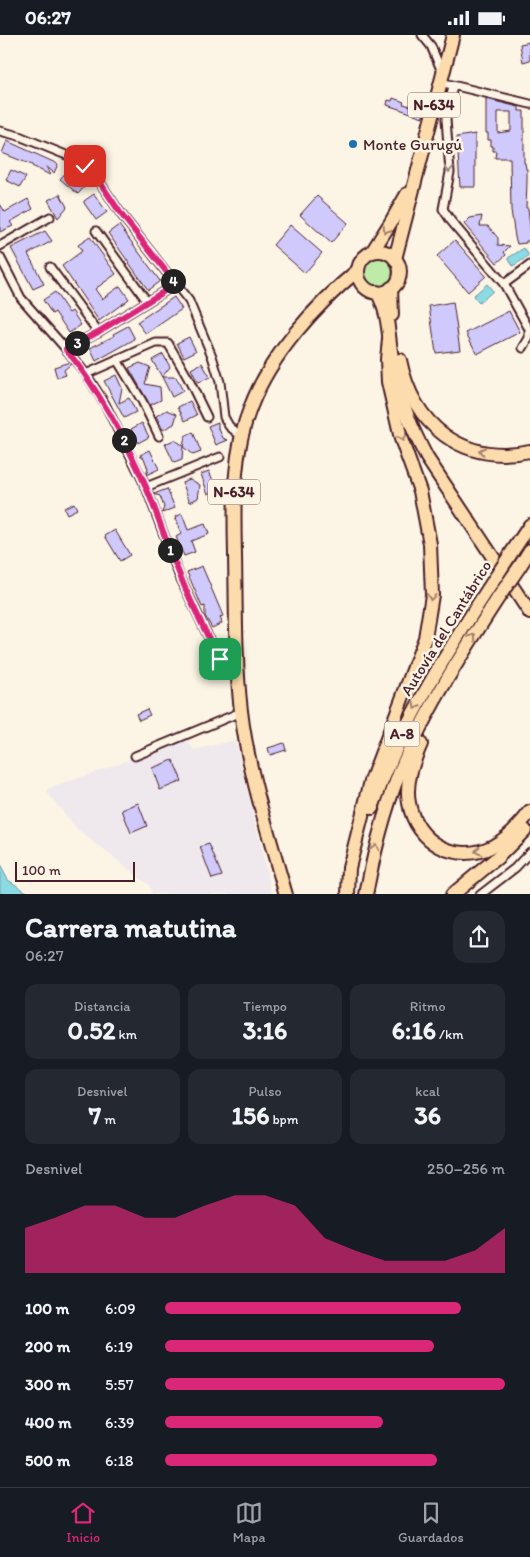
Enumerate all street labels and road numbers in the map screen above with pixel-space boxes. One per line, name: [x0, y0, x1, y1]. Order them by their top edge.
road number: N-634: [408, 93, 460, 117]
road number: N-634: [208, 479, 260, 505]
street label: Autovía del Cantábrico: [397, 557, 495, 699]
road number: A-8: [384, 721, 420, 747]

